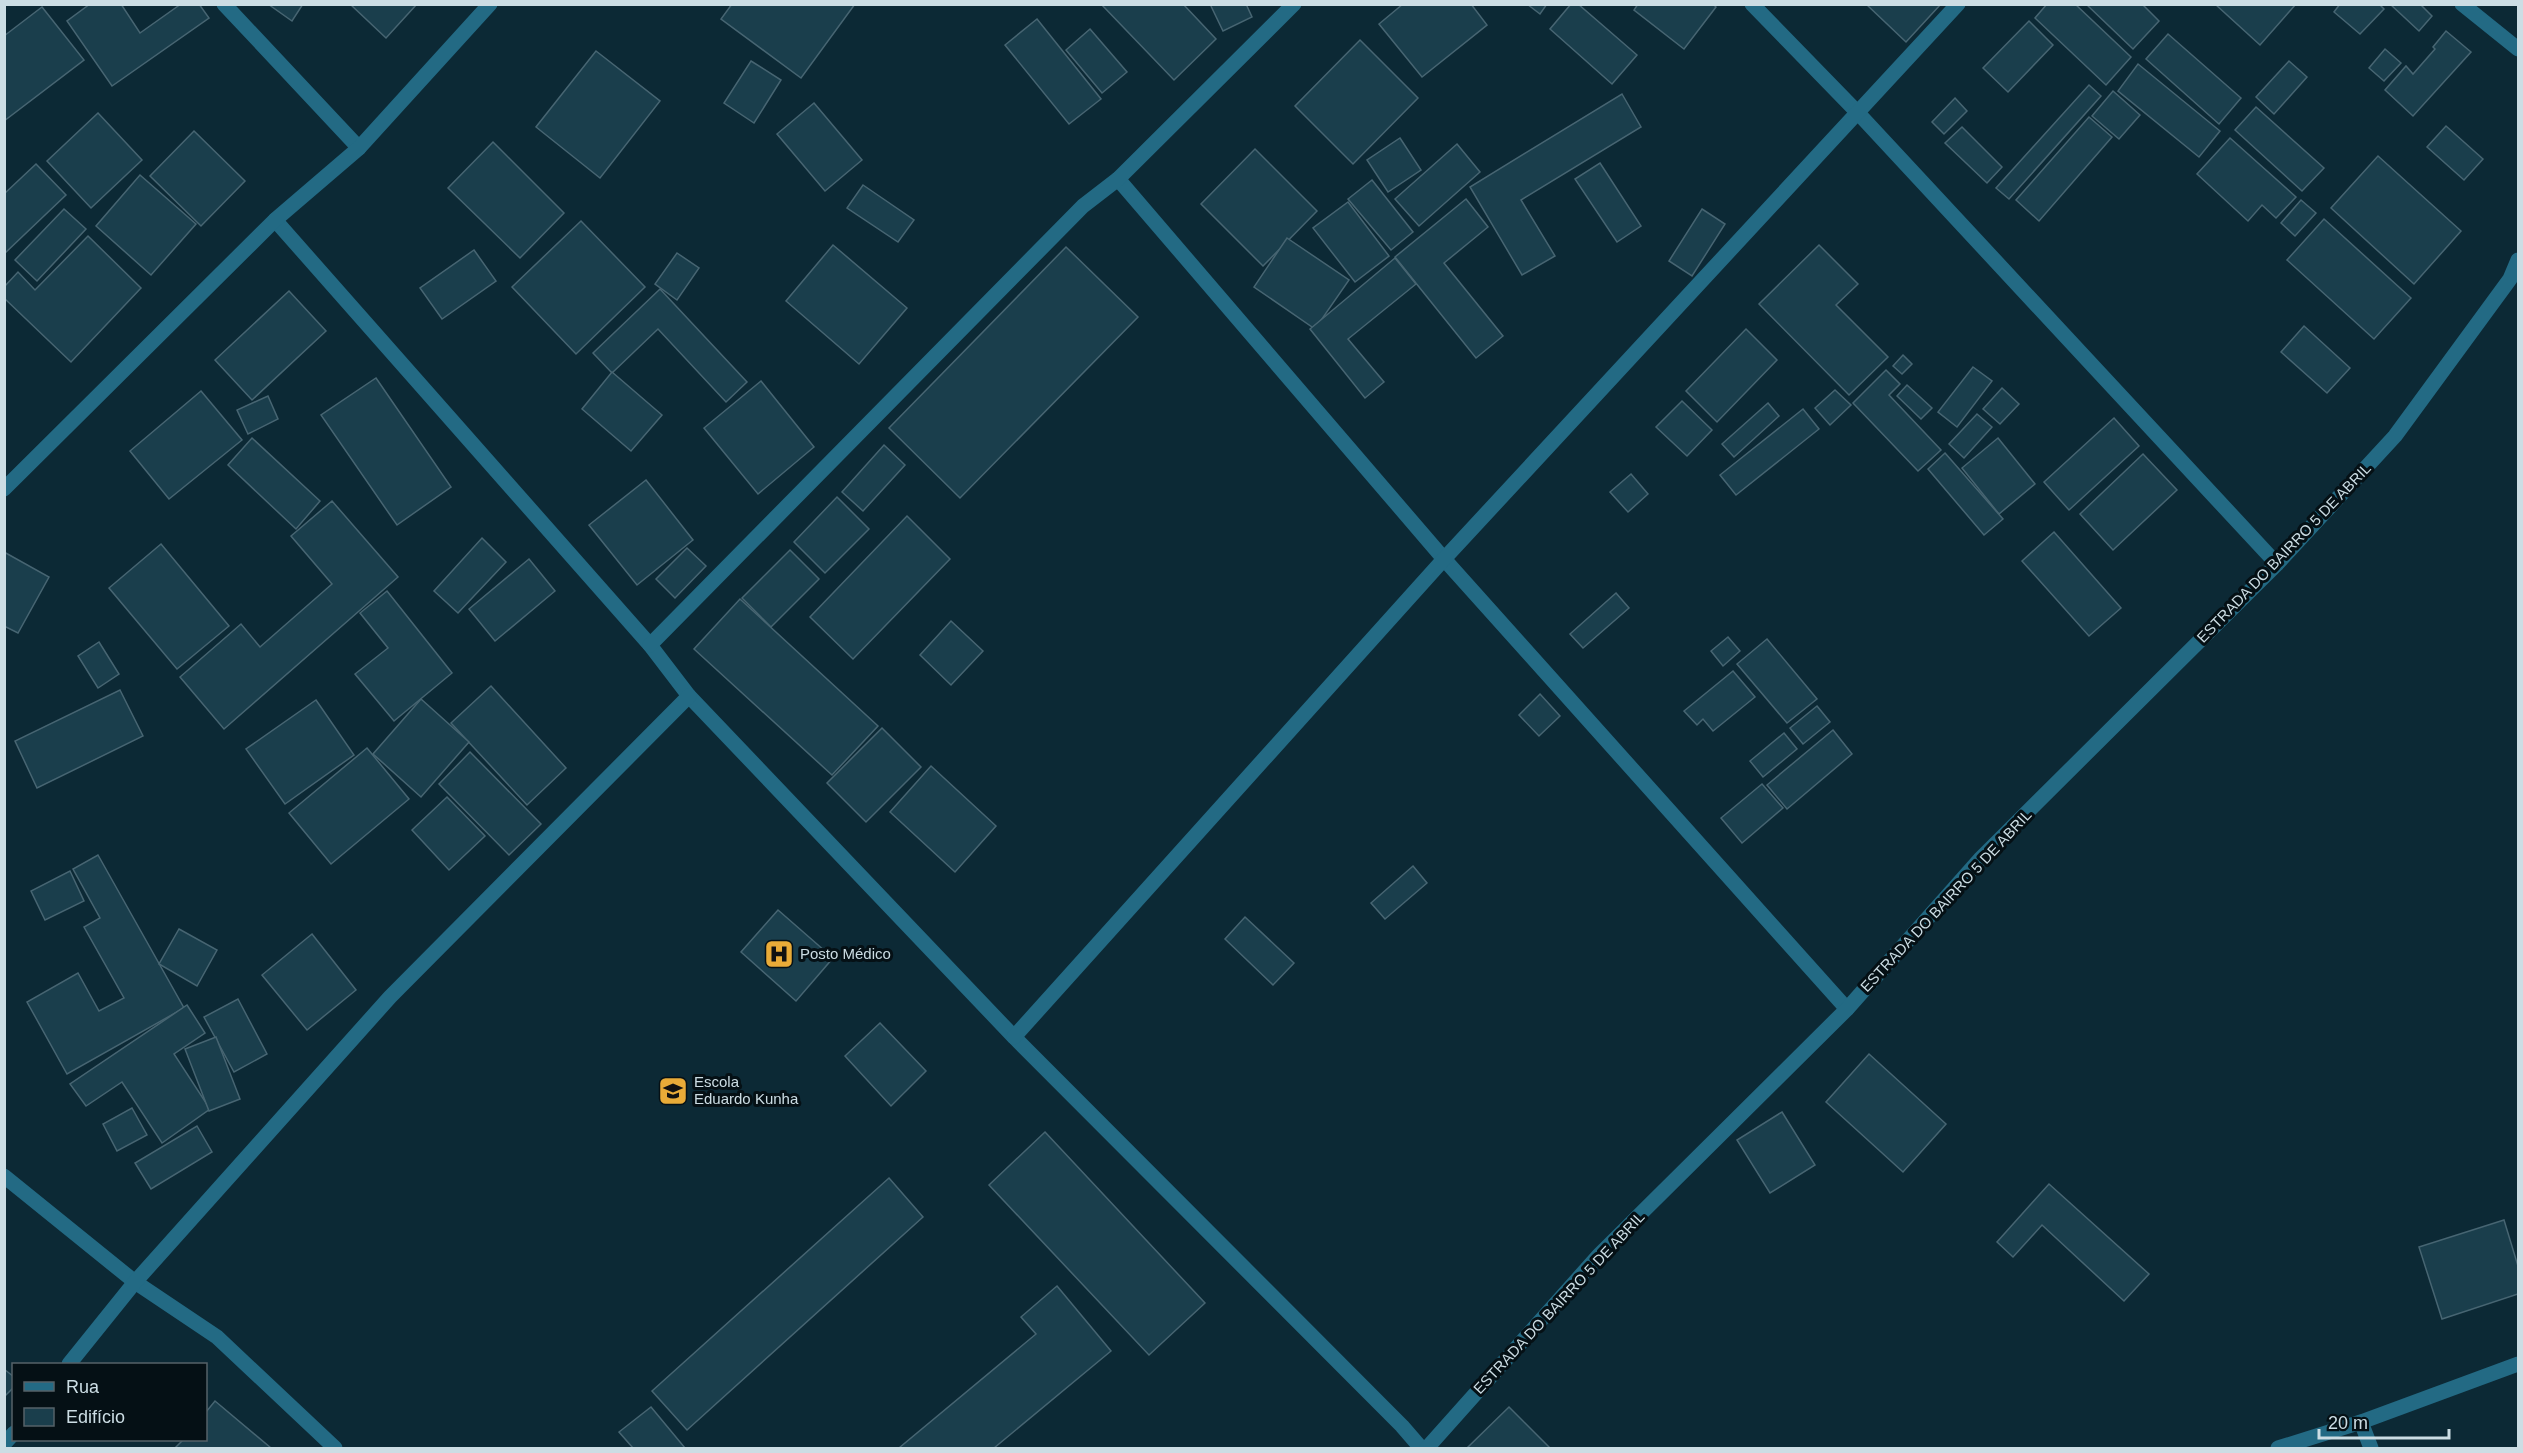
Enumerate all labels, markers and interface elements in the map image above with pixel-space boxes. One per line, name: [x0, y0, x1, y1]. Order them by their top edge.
street label: ESTRADA DO BAIRRO 5 DE ABRIL: [2193, 460, 2374, 646]
street label: ESTRADA DO BAIRRO 5 DE ABRIL: [1857, 806, 2035, 995]
hospital icon: Posto Médico: [763, 938, 795, 970]
place label: Posto Médico: [800, 945, 891, 962]
place label: Escola Eduardo Kunha: [694, 1073, 799, 1107]
school or university icon: Escola Eduardo Kunha: [657, 1075, 689, 1107]
street label: ESTRADA DO BAIRRO 5 DE ABRIL: [1470, 1208, 1648, 1397]
legend: [12, 1363, 207, 1441]
text: Rua: [66, 1377, 100, 1397]
scale bar: [2319, 1402, 2450, 1440]
text: Edifício: [66, 1407, 125, 1427]
text: 20 m: [2328, 1413, 2368, 1433]

